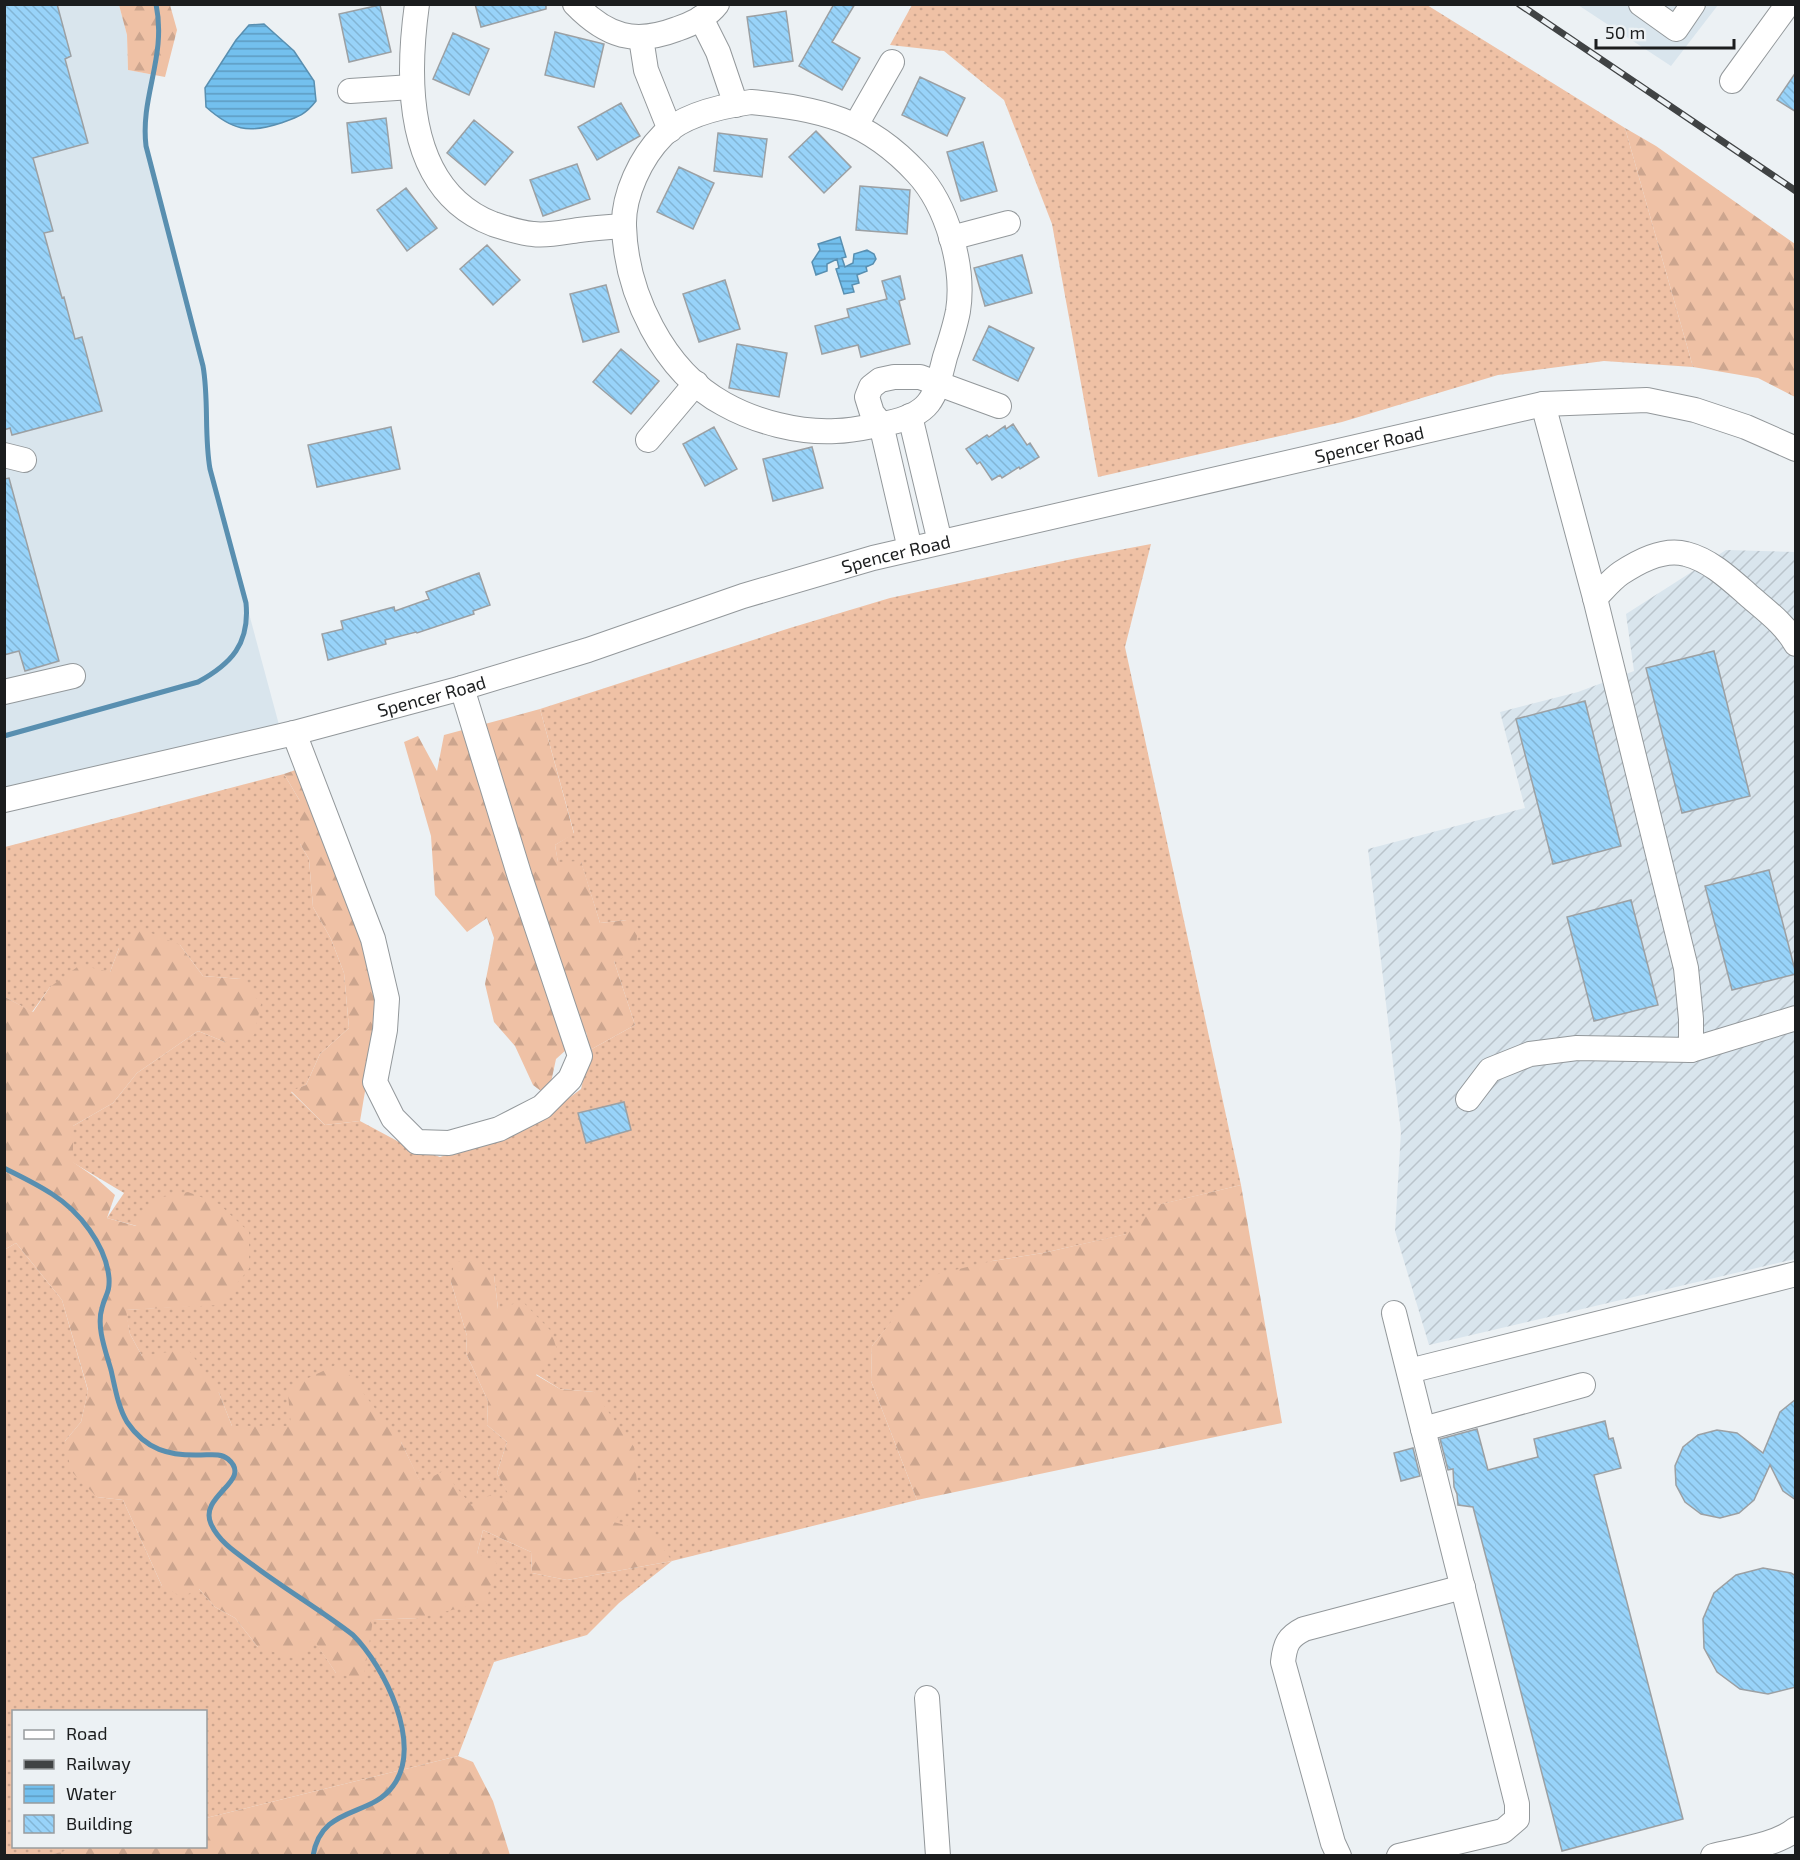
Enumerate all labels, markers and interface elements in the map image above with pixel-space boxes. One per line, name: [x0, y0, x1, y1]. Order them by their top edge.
scale bar: [1596, 12, 1734, 50]
text: 50 m: [1605, 21, 1645, 43]
street label: Spencer Road: [1313, 421, 1426, 467]
street label: Spencer Road: [839, 530, 952, 578]
street label: Spencer Road: [375, 670, 488, 721]
legend: [12, 1710, 207, 1848]
text: Road: [66, 1722, 107, 1744]
text: Railway: [66, 1752, 131, 1774]
text: Water: [66, 1782, 116, 1804]
text: Building: [66, 1812, 133, 1834]

